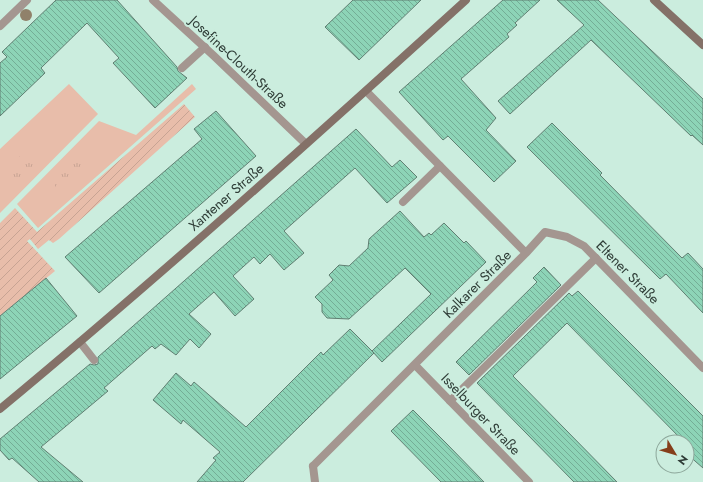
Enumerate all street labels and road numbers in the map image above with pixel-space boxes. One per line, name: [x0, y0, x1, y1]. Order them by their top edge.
street label: Josefine-Clouth-Straße: [184, 10, 293, 113]
street label: Xantener Straße: [184, 159, 268, 235]
street label: Eltener Straße: [592, 236, 664, 308]
street label: Kalkarer Straße: [438, 245, 516, 323]
street label: Isselburger Straße: [437, 369, 525, 459]

